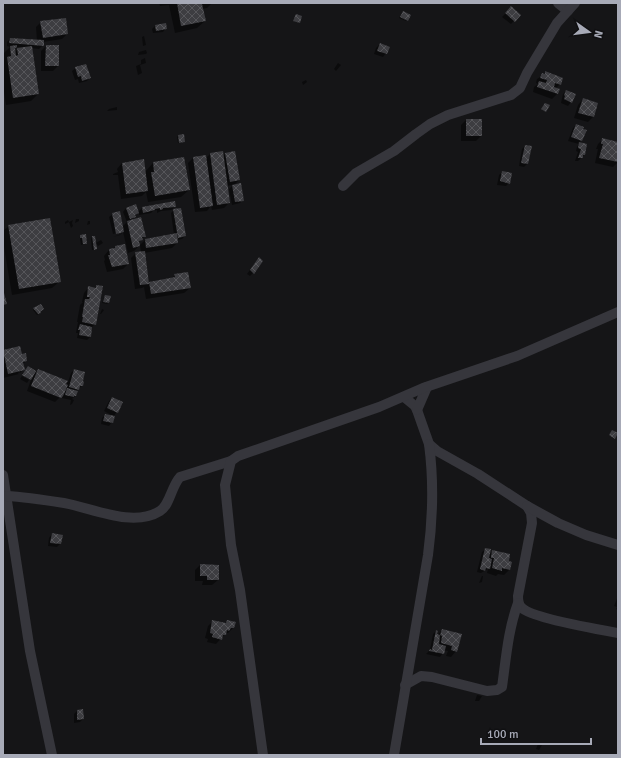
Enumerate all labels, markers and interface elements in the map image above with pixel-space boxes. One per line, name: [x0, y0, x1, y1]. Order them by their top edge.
north arrow: [569, 12, 609, 52]
text: N: [591, 29, 605, 40]
scale bar: [481, 720, 591, 746]
text: 100 m: [487, 727, 519, 742]

